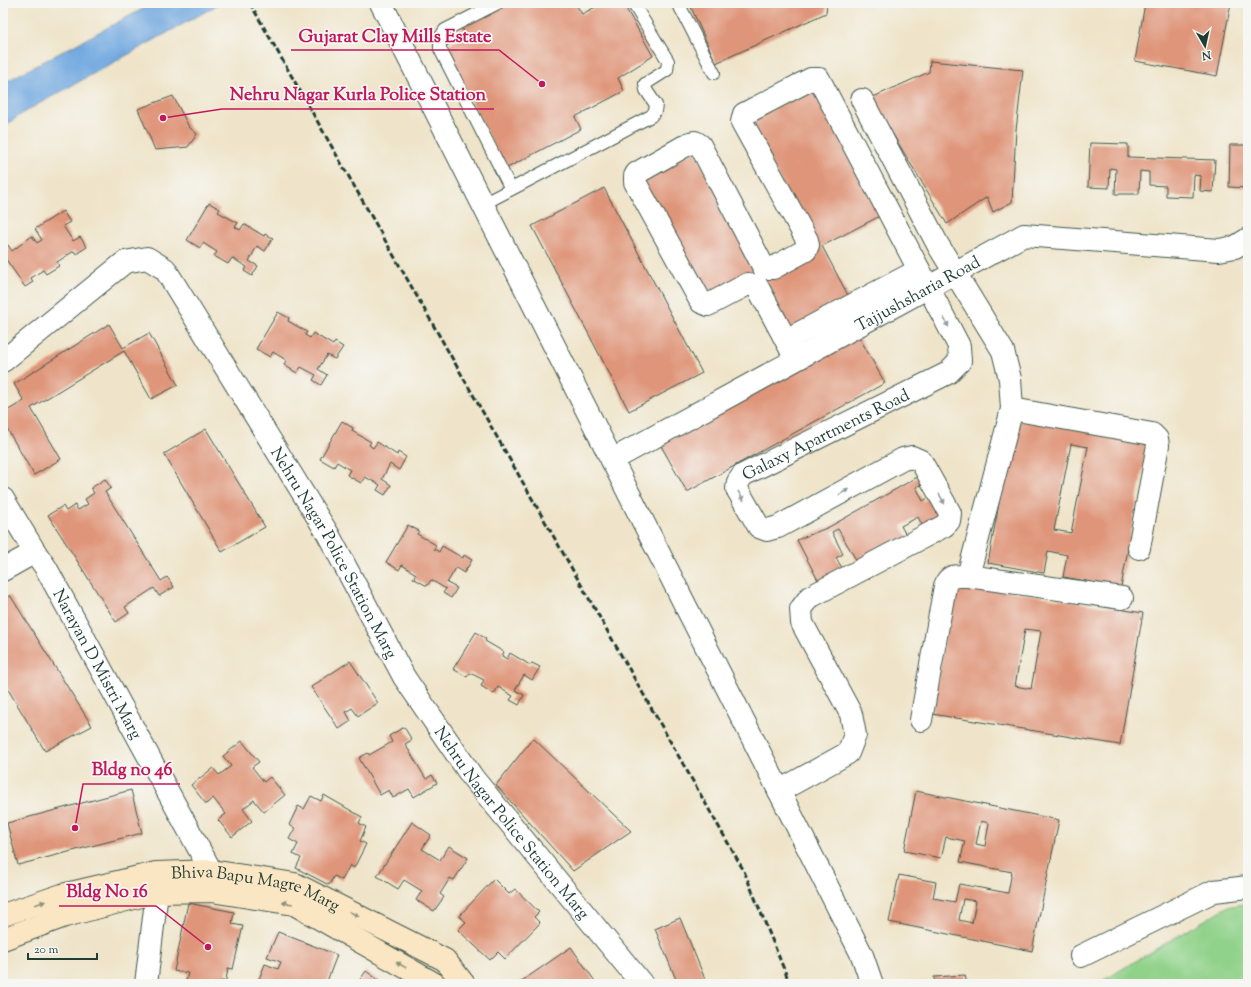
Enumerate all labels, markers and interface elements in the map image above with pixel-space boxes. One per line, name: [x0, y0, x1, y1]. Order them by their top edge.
callout: Gujarat Clay Mills Estate: [291, 20, 499, 50]
text: Gujarat Clay Mills Estate: [299, 25, 492, 51]
north arrow: [1185, 26, 1225, 66]
text: N: [1201, 46, 1213, 64]
callout: Nehru Nagar Kurla Police Station: [222, 79, 494, 109]
text: Nehru Nagar Kurla Police Station: [230, 83, 486, 109]
street label: Tajjushsharia Road: [851, 251, 986, 339]
one-way arrow: [942, 316, 949, 328]
street label: Galaxy Apartments Road: [738, 384, 914, 488]
street label: Nehru Nagar Police Station Marg: [263, 443, 402, 663]
one-way arrow: [838, 488, 849, 495]
one-way arrow: [737, 491, 745, 501]
one-way arrow: [939, 493, 945, 505]
street label: Narayan D Mistri Marg: [46, 585, 147, 744]
street label: Nehru Nagar Police Station Marg: [427, 722, 594, 925]
callout: Bldg no 46: [83, 754, 180, 784]
text: Bldg no 46: [92, 758, 172, 784]
street label: Bhiva Bapu Magre Marg: [171, 861, 344, 919]
callout: Bldg No 16: [59, 876, 156, 906]
text: Bldg No 16: [66, 880, 148, 906]
one-way arrow: [34, 899, 46, 905]
one-way arrow: [281, 900, 293, 906]
one-way arrow: [348, 911, 360, 917]
scale bar: [28, 935, 97, 961]
text: 20 m: [34, 941, 59, 959]
one-way arrow: [395, 961, 407, 968]

